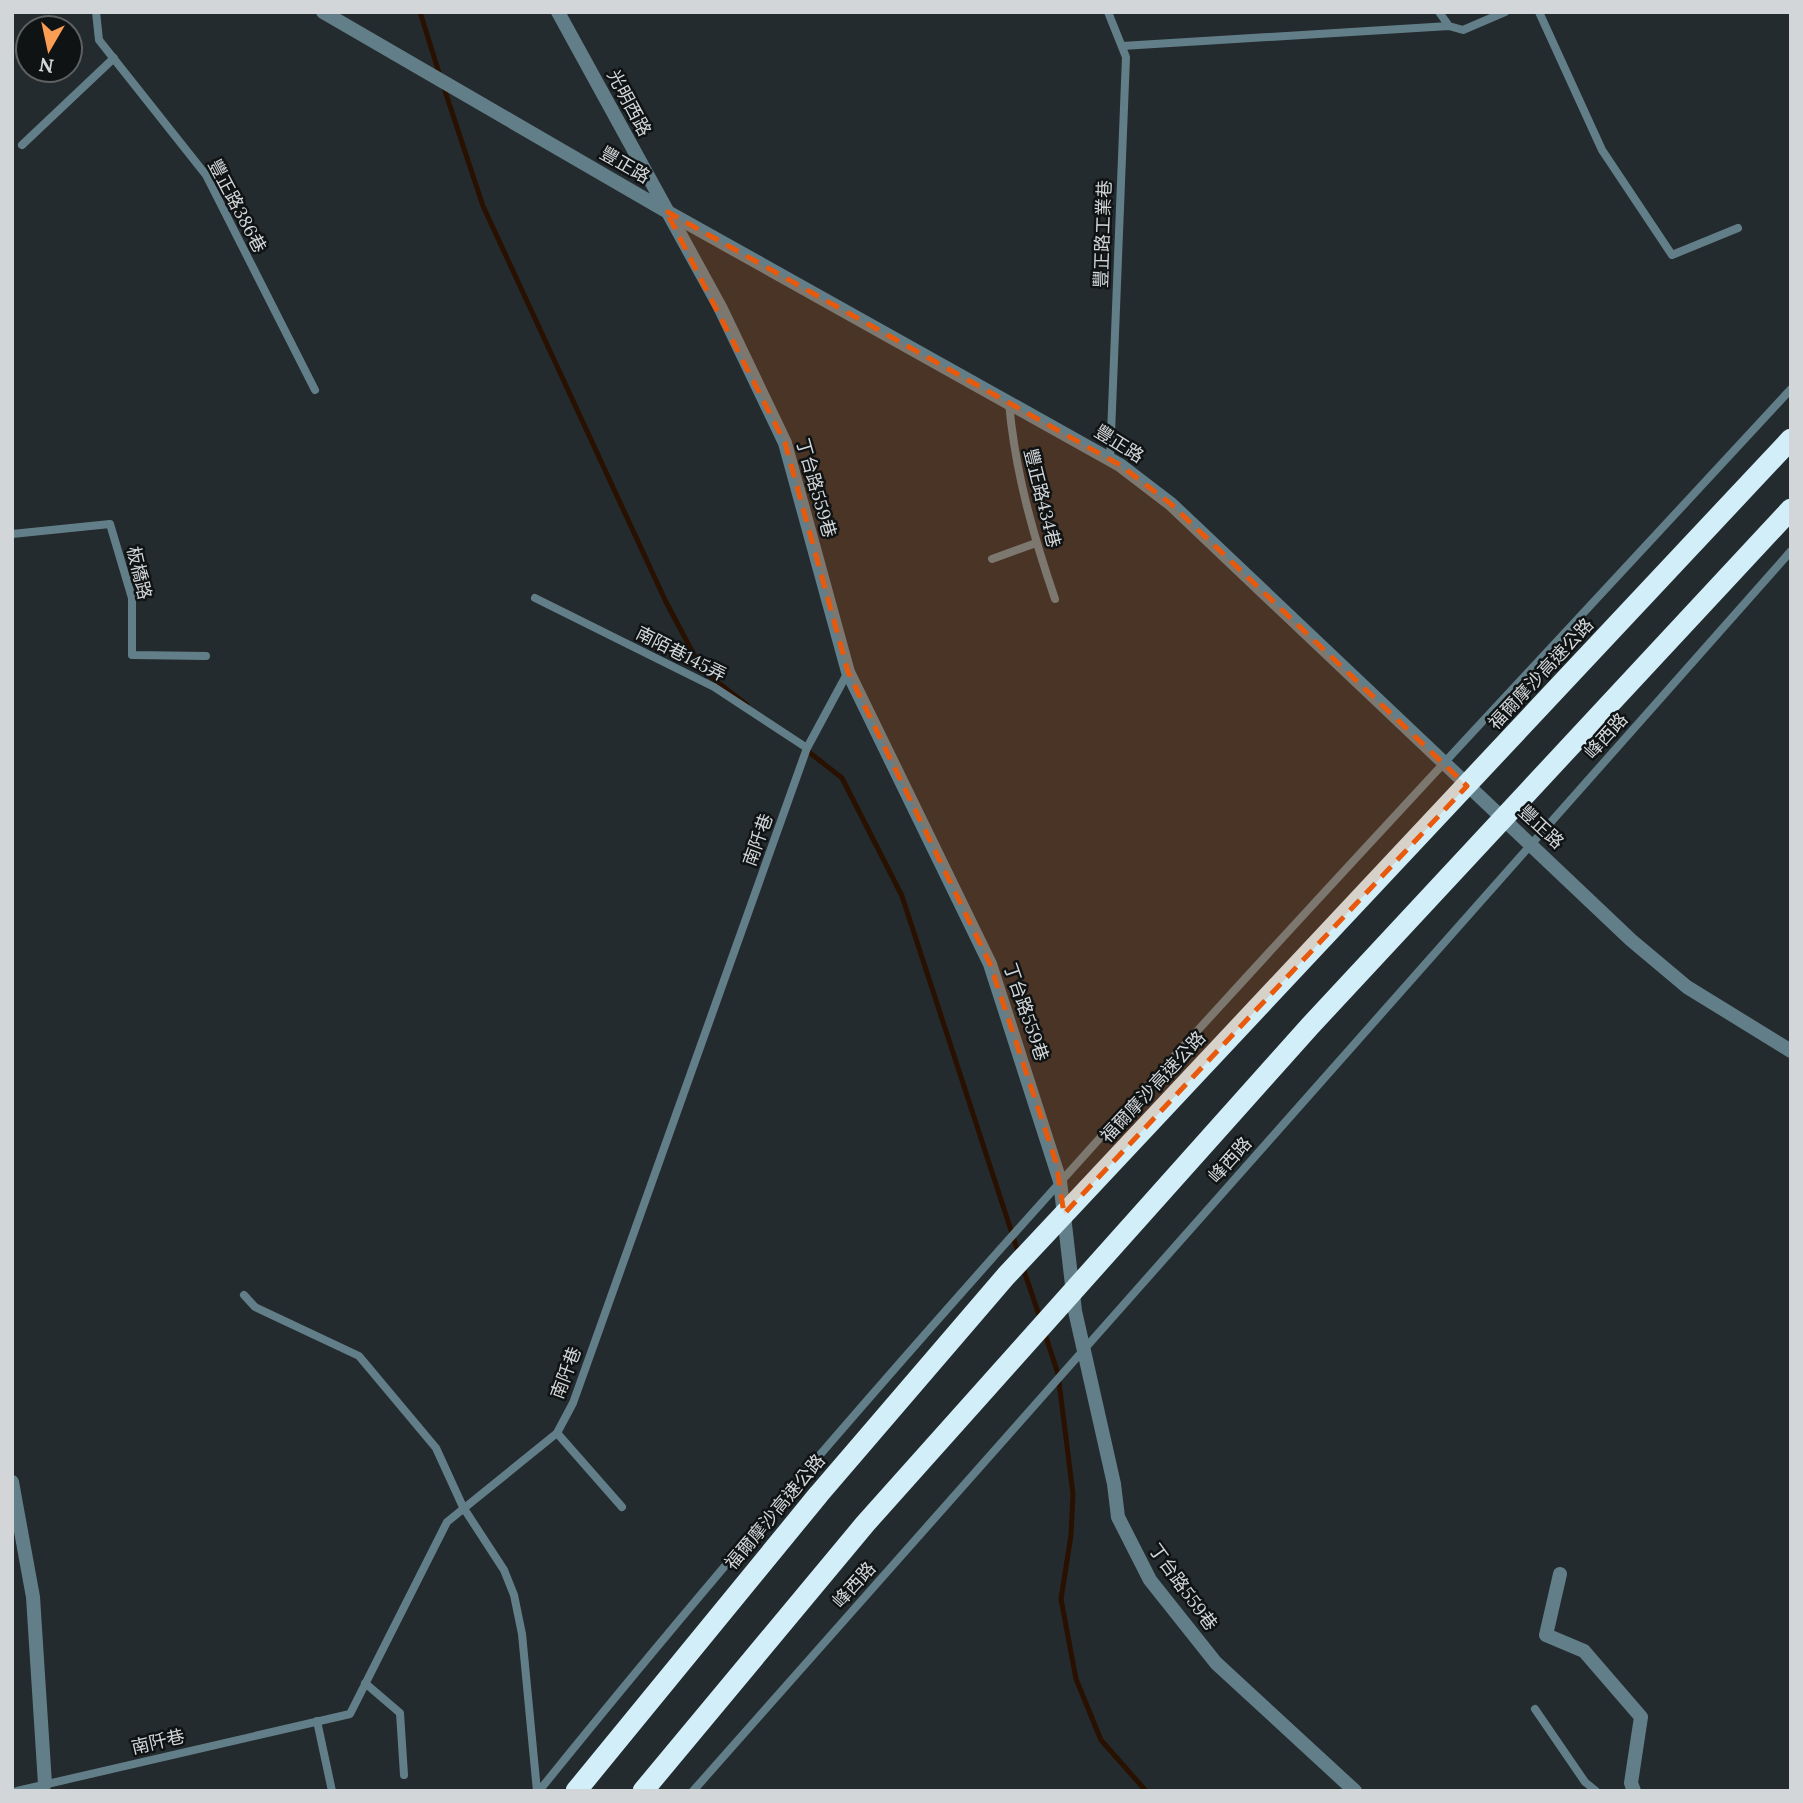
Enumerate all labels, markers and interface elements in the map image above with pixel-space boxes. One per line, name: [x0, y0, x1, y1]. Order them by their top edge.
north arrow: [14, 14, 84, 84]
text: N: [37, 53, 55, 79]
street label: 光明西路: [602, 66, 656, 140]
street label: 豐正路: [596, 141, 654, 188]
street label: 豐正路386巷: [203, 155, 272, 256]
street label: 豐正路工業巷: [1089, 180, 1116, 288]
street label: 豐正路: [1090, 420, 1148, 468]
street label: 丁台路559巷: [791, 436, 842, 540]
street label: 豐正路434巷: [1019, 446, 1066, 550]
street label: 板橋路: [122, 544, 157, 602]
street label: 福爾摩沙高速公路: [1483, 613, 1598, 734]
street label: 南陌巷145弄: [632, 621, 730, 686]
street label: 峰西路: [1579, 708, 1632, 763]
street label: 豐正路: [1514, 800, 1569, 853]
street label: 南阡巷: [737, 811, 778, 869]
street label: 丁台路559巷: [999, 960, 1054, 1064]
street label: 福爾摩沙高速公路: [1095, 1026, 1210, 1147]
street label: 峰西路: [1203, 1132, 1256, 1187]
street label: 南阡巷: [545, 1343, 586, 1402]
street label: 福爾摩沙高速公路: [720, 1449, 830, 1574]
street label: 丁台路559巷: [1144, 1539, 1223, 1635]
street label: 峰西路: [827, 1557, 880, 1612]
street label: 南阡巷: [129, 1724, 187, 1759]

